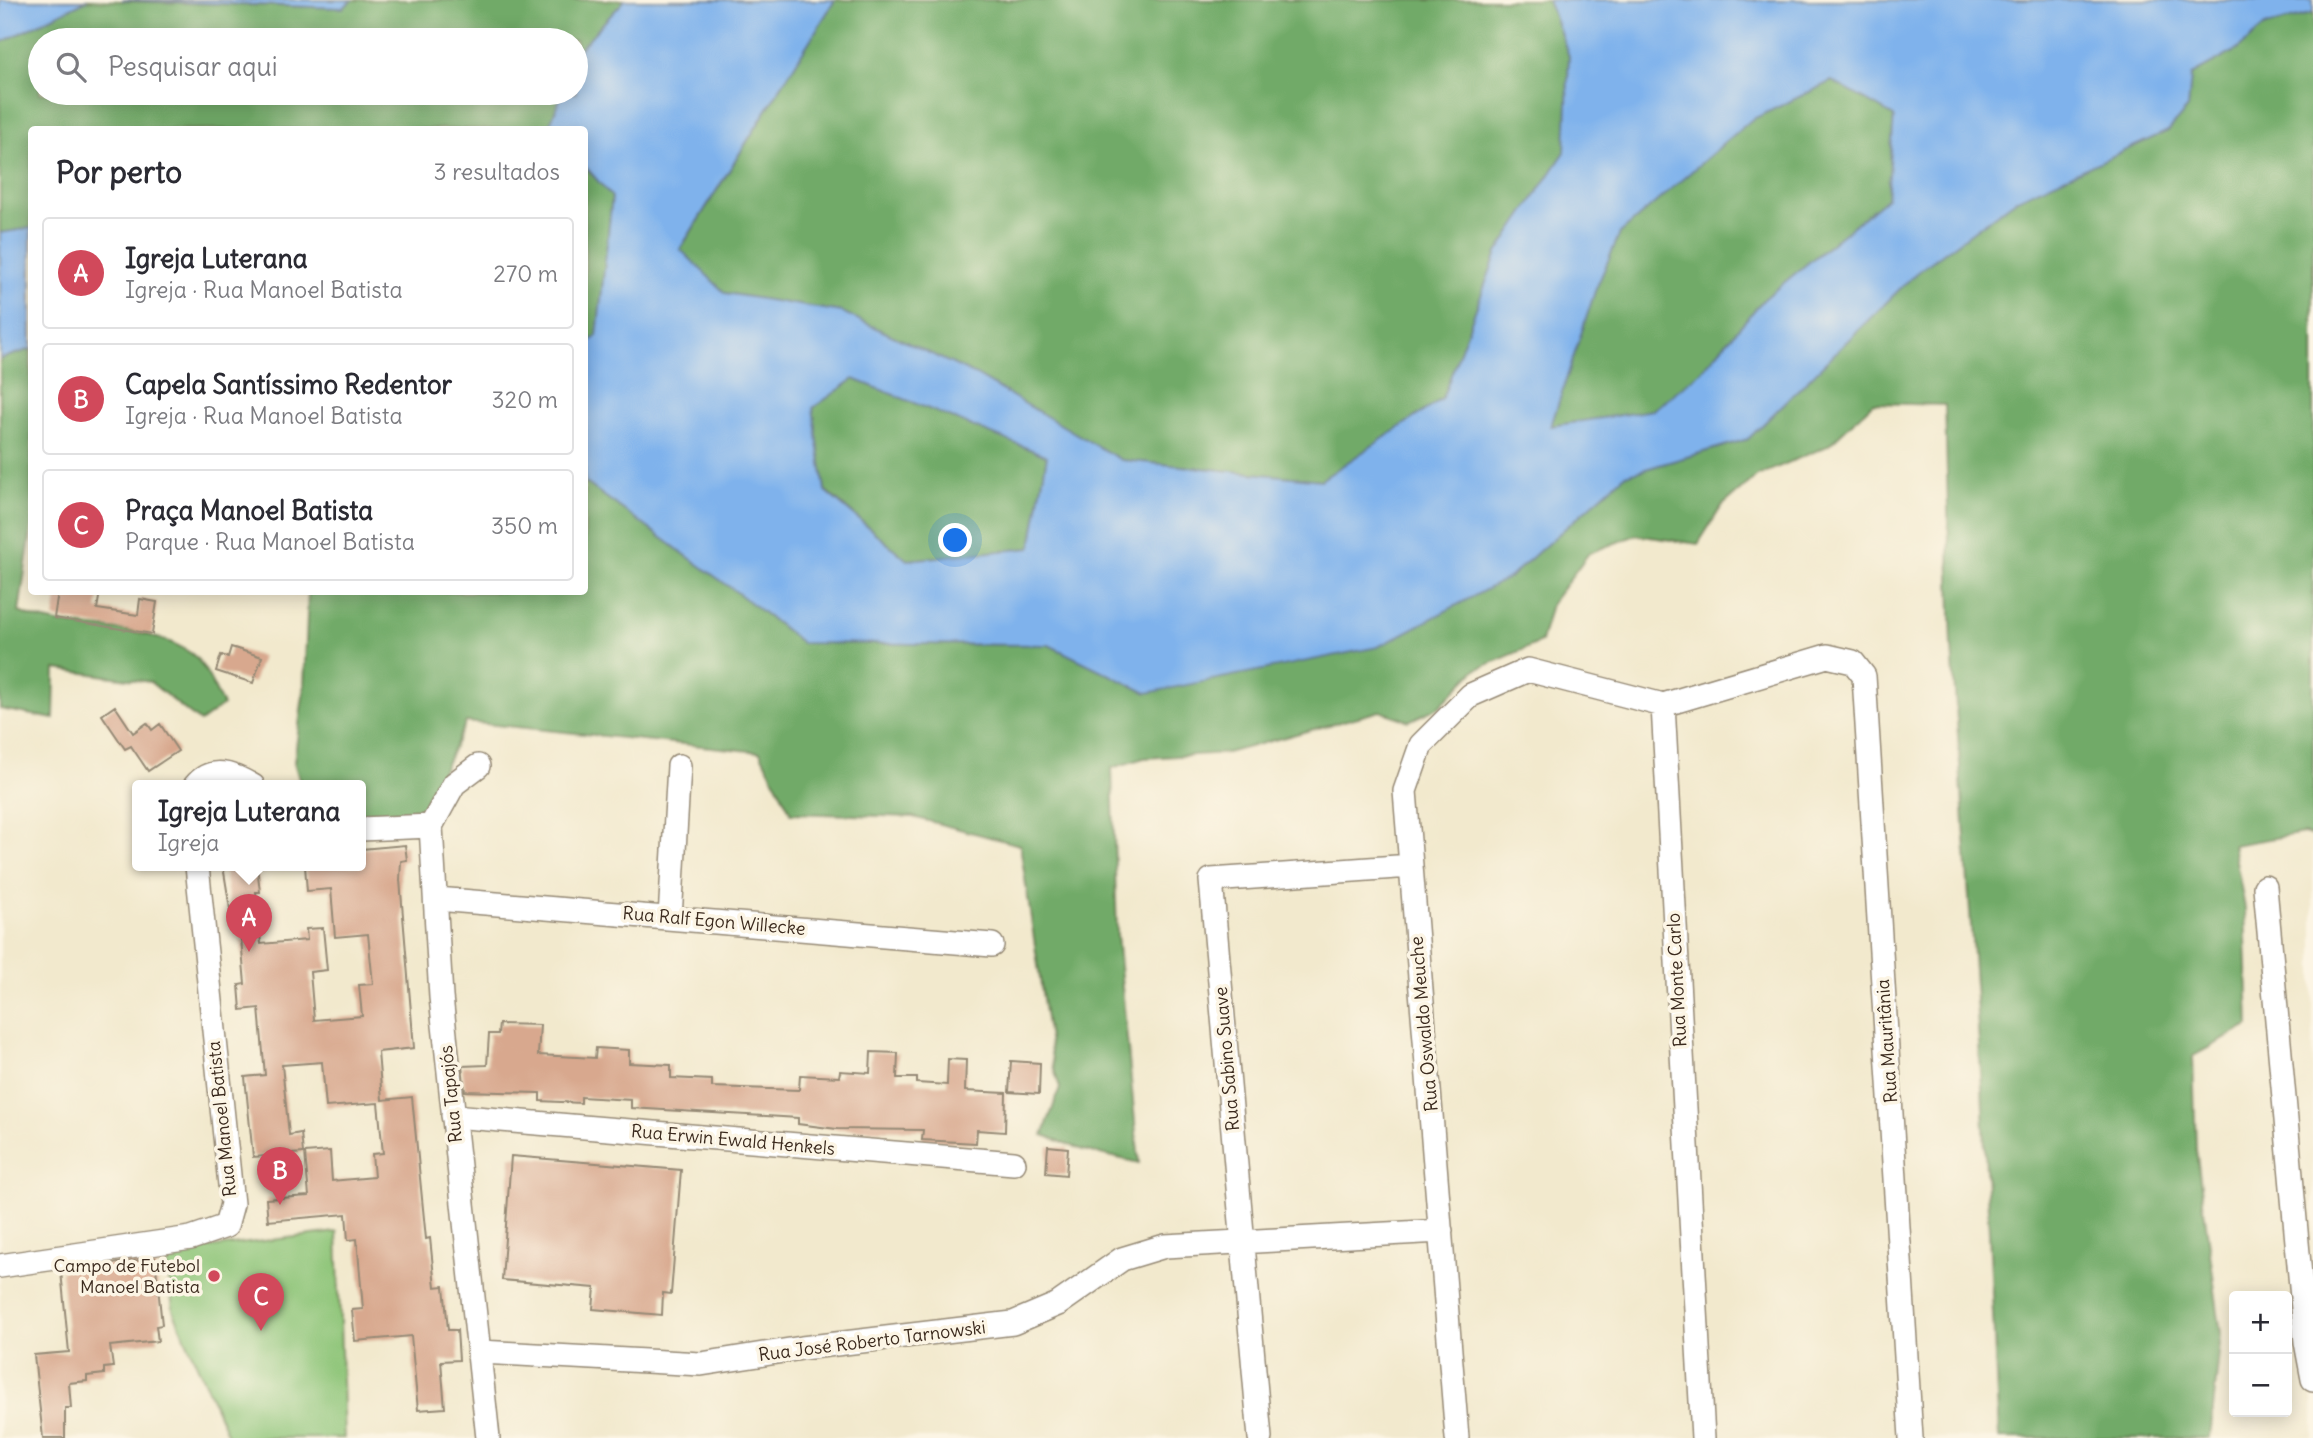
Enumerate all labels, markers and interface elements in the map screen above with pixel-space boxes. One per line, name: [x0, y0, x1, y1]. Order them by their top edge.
search box: [28, 28, 588, 105]
icon: search: [52, 48, 90, 86]
text: Pesquisar aqui: [108, 50, 277, 83]
text: Por perto: [56, 153, 182, 191]
text: 3 resultados: [434, 157, 560, 186]
text: Igreja Luterana: [125, 242, 308, 275]
text: A: [74, 259, 88, 288]
text: 270 m: [493, 259, 558, 288]
text: Igreja · Rua Manoel Batista: [125, 275, 403, 304]
text: Capela Santíssimo Redentor: [125, 368, 452, 401]
text: B: [73, 385, 89, 414]
text: 320 m: [492, 385, 558, 414]
text: Igreja · Rua Manoel Batista: [125, 401, 403, 430]
text: Praça Manoel Batista: [125, 494, 373, 527]
text: C: [73, 511, 89, 540]
text: 350 m: [491, 511, 558, 540]
your location: [938, 523, 972, 557]
text: Parque · Rua Manoel Batista: [125, 527, 415, 556]
popup: [132, 780, 366, 871]
text: Igreja Luterana: [158, 795, 340, 828]
text: Igreja: [158, 828, 219, 857]
pin: A: [226, 894, 272, 952]
street label: Rua Ralf Egon Willecke: [622, 901, 806, 940]
street label: Rua Monte Carlo: [1661, 912, 1692, 1048]
street label: Rua Oswaldo Meuche: [1404, 935, 1443, 1113]
street label: Rua Mauritânia: [1871, 978, 1902, 1104]
street label: Rua Sabino Suave: [1209, 986, 1244, 1132]
street label: Rua Manoel Batista: [202, 1040, 241, 1198]
street label: Rua Tapajós: [434, 1044, 467, 1144]
street label: Rua Erwin Ewald Henkels: [630, 1119, 836, 1160]
pin: B: [257, 1147, 303, 1205]
place label: Campo de Futebol Manoel Batista: [53, 1254, 200, 1298]
marker: Campo de Futebol Manoel Batista: [206, 1268, 222, 1284]
pin: C: [238, 1273, 284, 1331]
map controls: [2229, 1291, 2292, 1417]
button: +: [2229, 1291, 2292, 1354]
street label: Rua José Roberto Tarnowski: [757, 1315, 987, 1366]
button: −: [2229, 1354, 2292, 1417]

